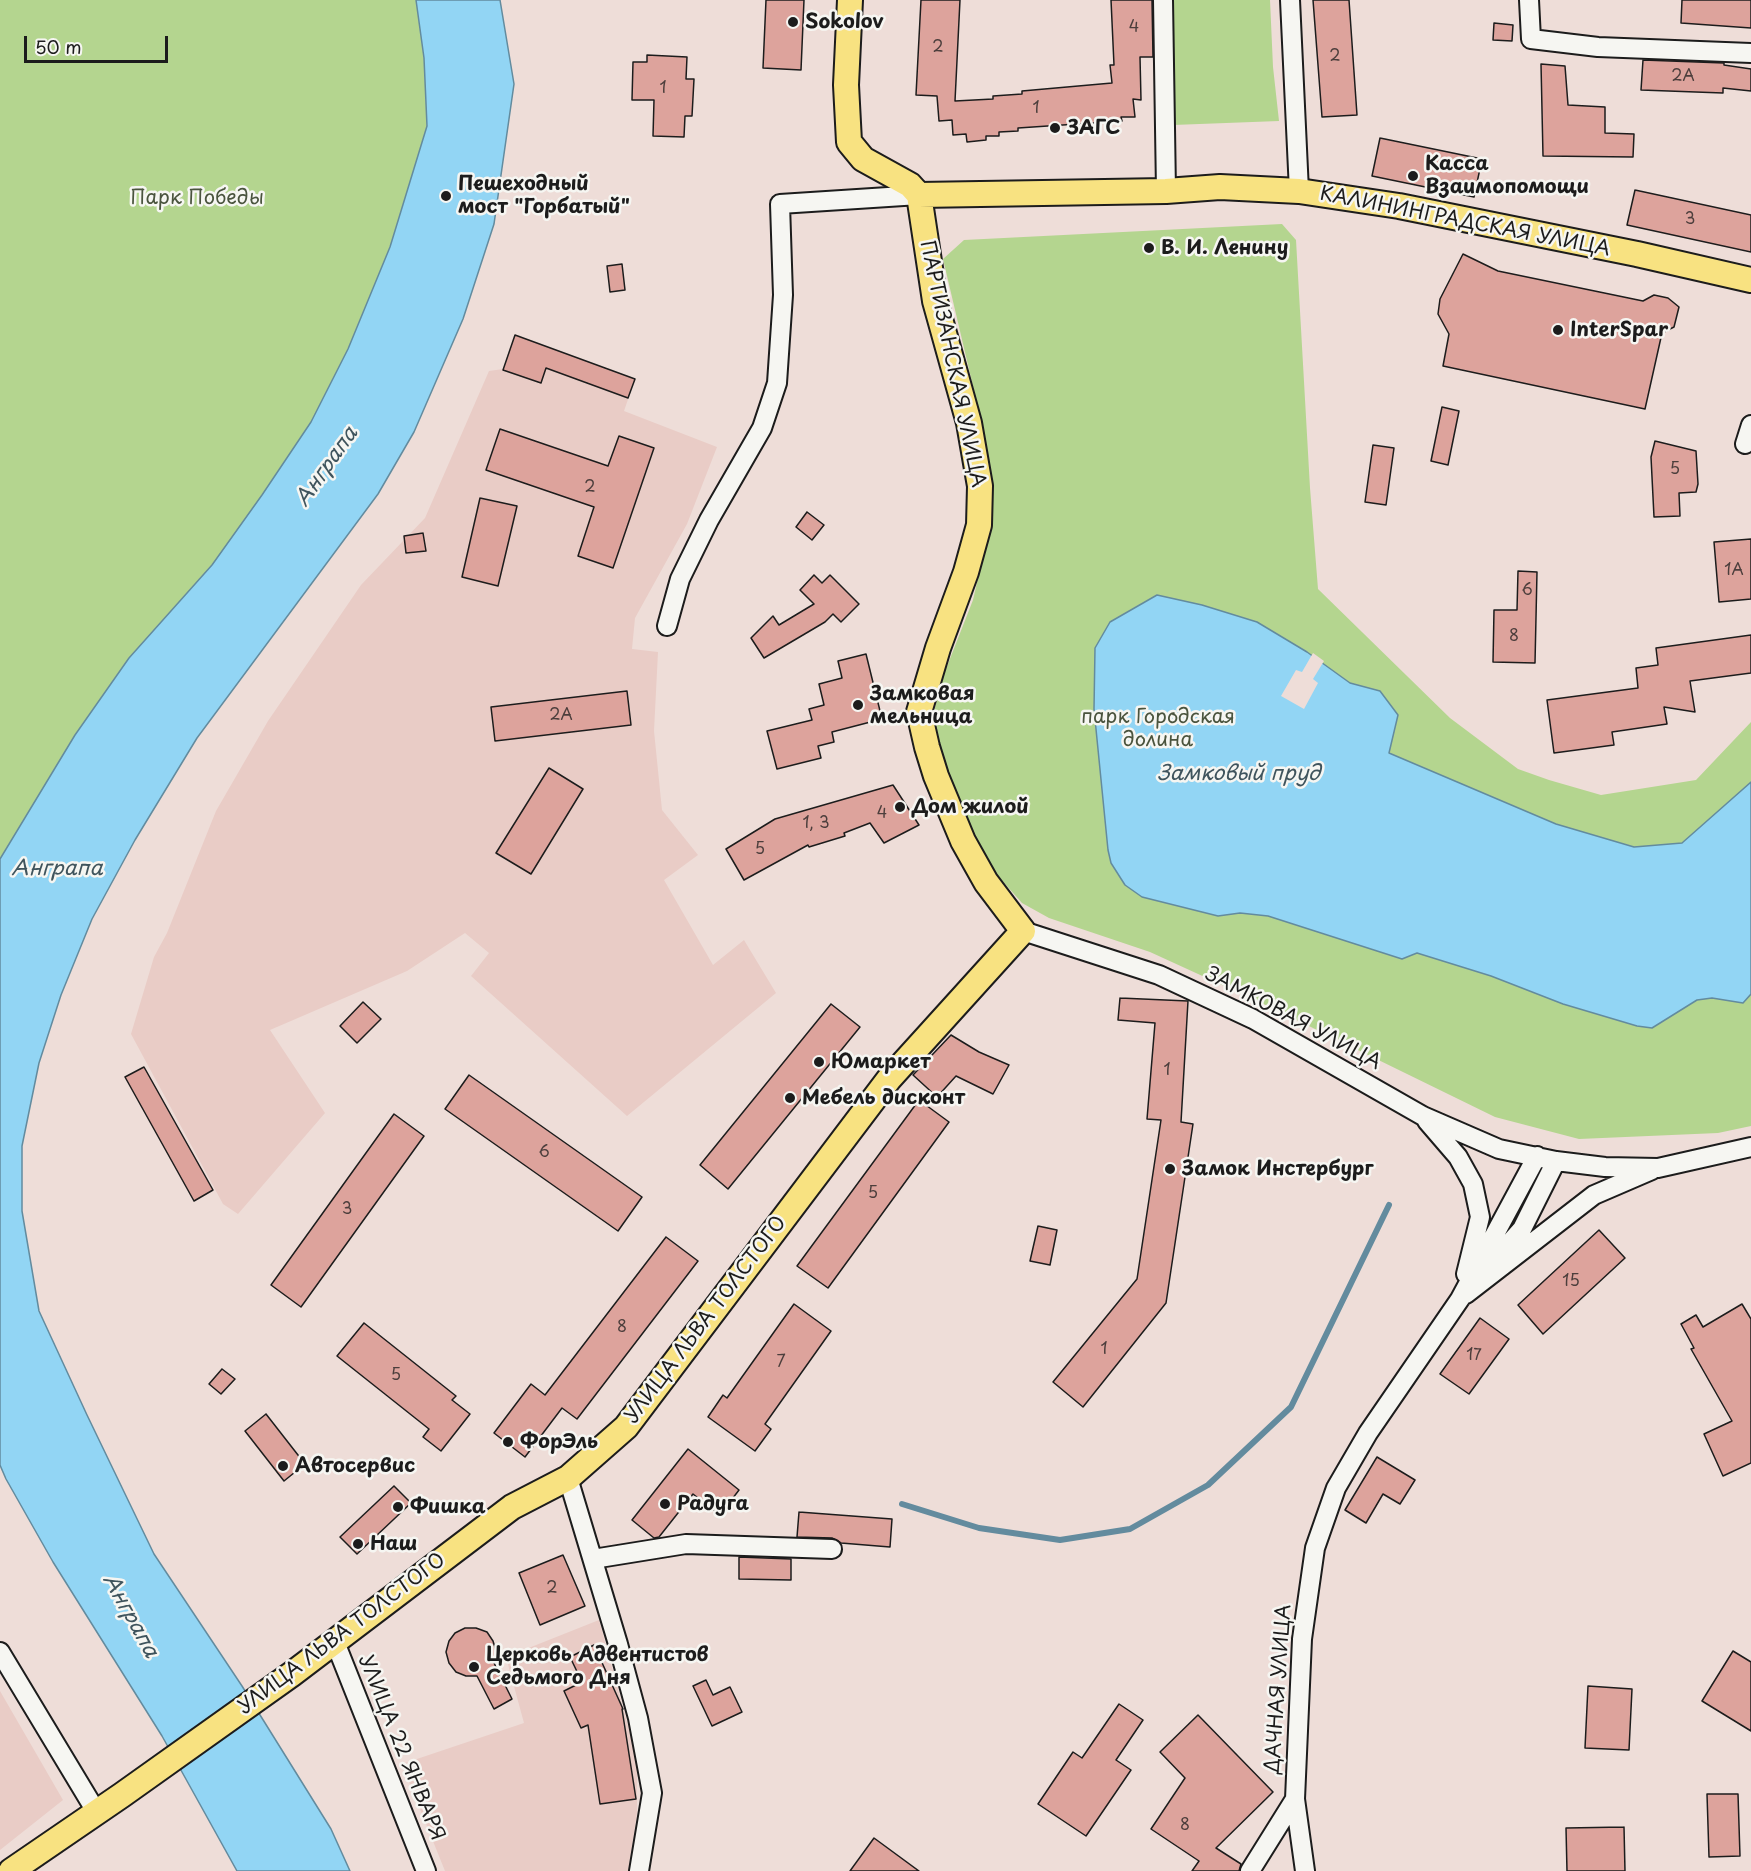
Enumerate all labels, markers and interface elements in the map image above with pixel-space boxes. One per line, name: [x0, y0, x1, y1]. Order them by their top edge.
place label: Sokolov: [805, 10, 884, 34]
marker: Sokolov: [786, 15, 800, 29]
house number: 4: [1129, 18, 1139, 38]
scale bar: [27, 24, 171, 62]
text: 50 m: [35, 33, 82, 60]
house number: 2: [932, 38, 944, 58]
house number: 2: [1329, 47, 1341, 67]
house number: 2А: [1671, 67, 1695, 87]
house number: 1: [659, 79, 667, 99]
house number: 1: [1032, 99, 1040, 119]
place label: ЗАГС: [1067, 116, 1120, 140]
marker: ЗАГС: [1048, 121, 1062, 135]
place label: Касса Взаимопомощи: [1425, 152, 1589, 199]
marker: Касса Взаимопомощи: [1406, 169, 1420, 183]
place label: Пешеходный мост "Горбатый": [458, 172, 630, 219]
street label: КАЛИНИНГРАДСКАЯ УЛИЦА: [1318, 182, 1612, 262]
park label: Парк Победы: [130, 186, 264, 210]
marker: Пешеходный мост "Горбатый": [439, 189, 453, 203]
house number: 3: [1685, 210, 1695, 230]
place label: В. И. Ленину: [1161, 236, 1288, 260]
street label: ПАРТИЗАНСКАЯ УЛИЦА: [914, 238, 990, 490]
marker: В. И. Ленину: [1142, 241, 1156, 255]
place label: InterSpar: [1570, 318, 1668, 342]
marker: InterSpar: [1551, 323, 1565, 337]
water label: Анграпа: [290, 422, 364, 512]
house number: 5: [1670, 460, 1680, 480]
house number: 2: [584, 478, 596, 498]
house number: 1А: [1724, 561, 1744, 581]
house number: 6: [1521, 581, 1533, 601]
house number: 8: [1509, 627, 1519, 647]
place label: Замковая мельница: [870, 682, 975, 729]
marker: Замковая мельница: [851, 698, 865, 712]
park label: парк Городская долина: [1081, 705, 1235, 752]
house number: 2А: [549, 706, 573, 726]
water label: Замковый пруд: [1157, 761, 1321, 787]
place label: Дом жилой: [912, 795, 1029, 819]
marker: Дом жилой: [893, 800, 907, 814]
house number: 4: [877, 804, 887, 824]
house number: 1, 3: [802, 814, 830, 834]
house number: 5: [755, 840, 765, 860]
water label: Анграпа: [11, 856, 103, 882]
street label: ЗАМКОВАЯ УЛИЦА: [1201, 962, 1385, 1076]
place label: Юмаркет: [831, 1050, 931, 1074]
marker: Юмаркет: [812, 1055, 826, 1069]
house number: 1: [1163, 1061, 1171, 1081]
place label: Мебель дисконт: [802, 1086, 965, 1110]
marker: Мебель дисконт: [783, 1091, 797, 1105]
house number: 6: [538, 1143, 550, 1163]
place label: Замок Инстербург: [1182, 1157, 1374, 1181]
marker: Замок Инстербург: [1163, 1162, 1177, 1176]
house number: 5: [868, 1184, 878, 1204]
house number: 3: [342, 1200, 352, 1220]
street label: УЛИЦА ЛЬВА ТОЛСТОГО: [620, 1212, 792, 1428]
house number: 15: [1562, 1272, 1580, 1292]
house number: 8: [617, 1318, 627, 1338]
house number: 1: [1100, 1340, 1108, 1360]
house number: 17: [1466, 1346, 1482, 1366]
house number: 7: [776, 1353, 786, 1373]
house number: 5: [391, 1366, 401, 1386]
place label: ФорЭль: [520, 1430, 598, 1454]
marker: ФорЭль: [501, 1435, 515, 1449]
place label: Автосервис: [295, 1454, 415, 1478]
marker: Автосервис: [276, 1459, 290, 1473]
place label: Радуга: [677, 1492, 749, 1516]
place label: Фишка: [410, 1495, 486, 1519]
marker: Радуга: [658, 1497, 672, 1511]
marker: Фишка: [391, 1500, 405, 1514]
place label: Наш: [370, 1532, 417, 1556]
marker: Наш: [351, 1537, 365, 1551]
street label: УЛИЦА ЛЬВА ТОЛСТОГО: [234, 1548, 450, 1720]
water label: Анграпа: [97, 1570, 163, 1662]
house number: 2: [546, 1579, 558, 1599]
street label: ДАЧНАЯ УЛИЦА: [1261, 1604, 1297, 1774]
place label: Церковь Адвентистов Седьмого Дня: [486, 1643, 709, 1690]
street label: УЛИЦА 22 ЯНВАРЯ: [353, 1652, 449, 1844]
marker: Церковь Адвентистов Седьмого Дня: [467, 1660, 481, 1674]
house number: 8: [1180, 1816, 1190, 1836]

